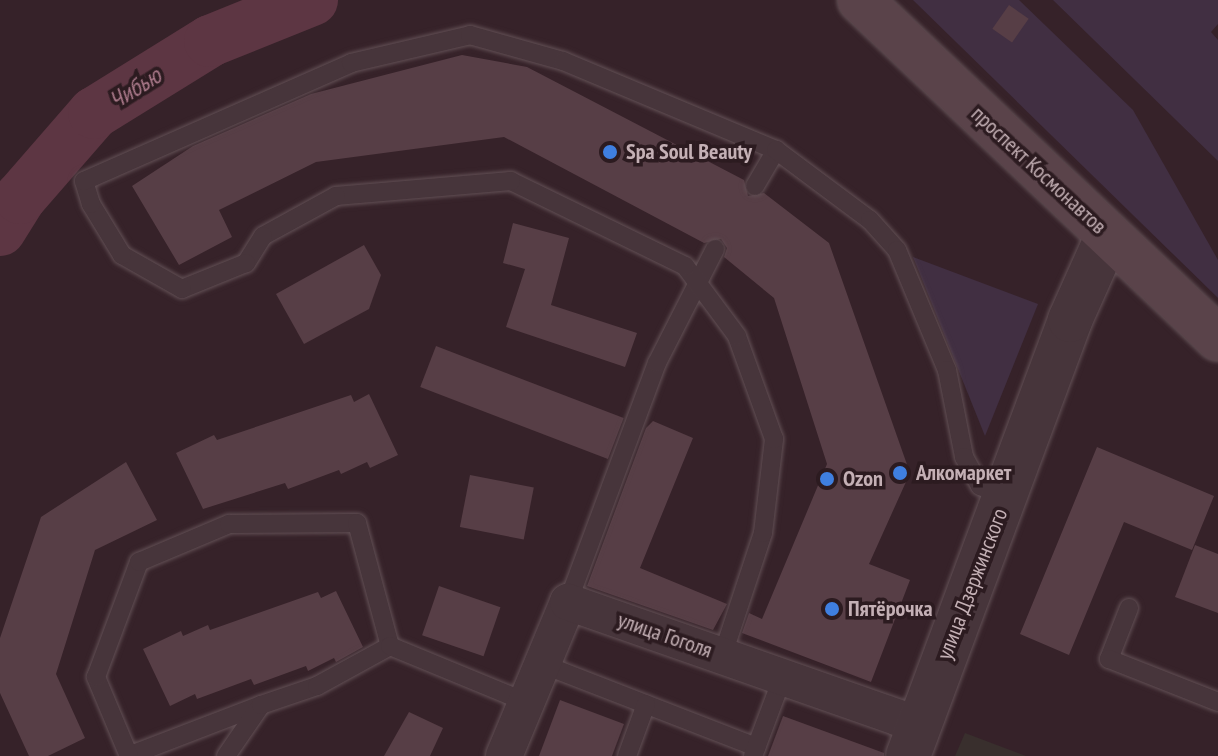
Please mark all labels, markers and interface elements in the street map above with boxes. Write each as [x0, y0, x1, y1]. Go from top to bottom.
water label: Чибью [104, 61, 166, 115]
street label: проспект Космонавтов [966, 100, 1112, 240]
place label: Spa Soul Beauty [626, 139, 752, 165]
marker: Spa Soul Beauty [601, 143, 619, 161]
place label: Алкомаркет [916, 460, 1011, 486]
marker: Алкомаркет [891, 464, 909, 482]
place label: Ozon [843, 466, 883, 492]
marker: Ozon [818, 470, 836, 488]
street label: улица Дзержинского [931, 504, 1013, 664]
place label: Пятёрочка [848, 596, 933, 622]
marker: Пятёрочка [823, 600, 841, 618]
street label: улица Гоголя [614, 607, 716, 663]

